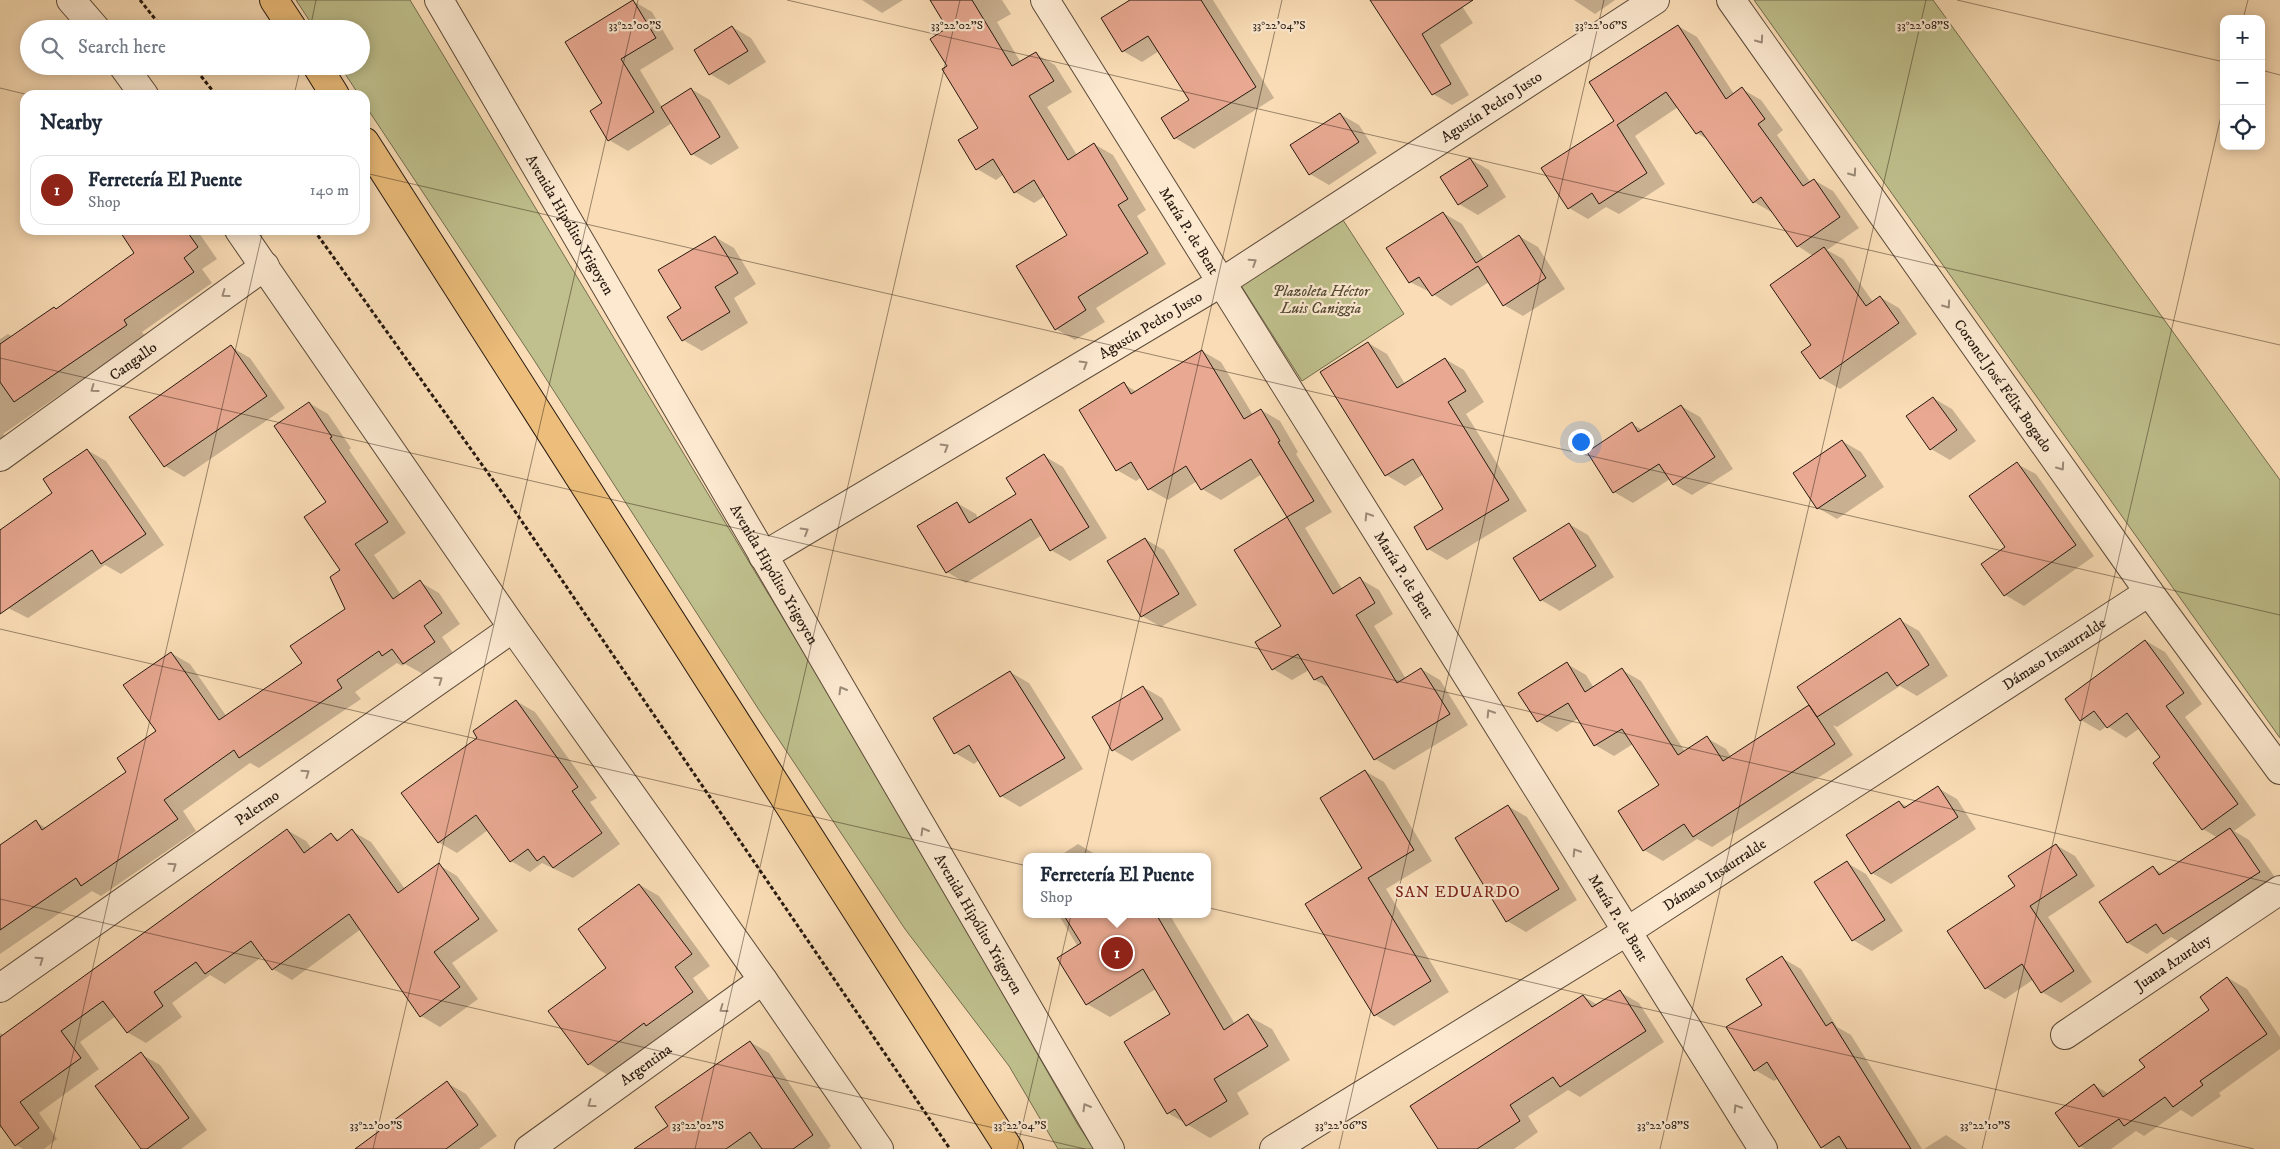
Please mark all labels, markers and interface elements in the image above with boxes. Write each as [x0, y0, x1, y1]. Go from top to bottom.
map controls [2220, 15, 2265, 150]
button: + [2220, 15, 2265, 60]
text: 33°22'00"S [609, 18, 661, 33]
text: 33°22'02"S [931, 18, 983, 33]
text: 33°22'04"S [1252, 18, 1306, 33]
text: 33°22'06"S [1575, 18, 1627, 33]
text: 33°22'08"S [1897, 18, 1949, 33]
search box [20, 20, 370, 75]
icon: search [38, 34, 66, 62]
one-way arrow [1754, 34, 1762, 43]
text: Search here [78, 36, 166, 59]
button: − [2220, 60, 2265, 105]
street label: Agustín Pedro Justo [1437, 67, 1546, 147]
button: locate [2220, 105, 2265, 150]
text: Nearby [40, 110, 102, 136]
street label: Avenida Hipólito Yrigoyen [521, 151, 618, 299]
one-way arrow [1847, 167, 1856, 176]
text: Ferretería El Puente [88, 169, 242, 192]
text: 1 [54, 180, 60, 200]
text: 140 m [310, 180, 349, 200]
street label: María P. de Bent [1154, 184, 1223, 278]
text: Shop [88, 192, 121, 212]
one-way arrow [1248, 258, 1257, 268]
park label: Plazoleta Héctor Luis Caniggia [1273, 282, 1371, 318]
street label: Agustín Pedro Justo [1095, 287, 1206, 363]
one-way arrow [221, 288, 231, 297]
one-way arrow [1941, 300, 1950, 309]
street label: Coronel José Félix Bogado [1949, 316, 2056, 456]
street label: Cangallo [106, 338, 161, 385]
one-way arrow [1079, 361, 1088, 371]
one-way arrow [90, 383, 99, 392]
your location [1568, 429, 1594, 455]
one-way arrow [939, 444, 948, 454]
one-way arrow [2055, 461, 2064, 471]
street label: Avenida Hipólito Yrigoyen [725, 501, 822, 648]
one-way arrow [1364, 512, 1374, 521]
one-way arrow [800, 527, 809, 537]
street label: María P. de Bent [1370, 528, 1438, 622]
street label: Dámaso Insaurralde [1999, 614, 2109, 695]
one-way arrow [433, 677, 443, 686]
one-way arrow [838, 687, 848, 696]
one-way arrow [1487, 710, 1497, 719]
one-way arrow [300, 770, 310, 779]
street label: Palermo [231, 786, 283, 830]
one-way arrow [921, 827, 931, 836]
street label: Dámaso Insaurralde [1660, 834, 1770, 915]
one-way arrow [1572, 848, 1582, 857]
street label: Avenida Hipólito Yrigoyen [930, 851, 1027, 998]
popup [1023, 853, 1211, 918]
one-way arrow [167, 863, 177, 872]
text: Ferretería El Puente [1040, 864, 1194, 887]
street label: María P. de Bent [1584, 871, 1652, 965]
district label: SAN EDUARDO [1395, 882, 1521, 902]
text: Shop [1040, 887, 1072, 907]
street label: Juana Azurduy [2130, 930, 2215, 996]
pin: 1 [1101, 934, 1133, 972]
one-way arrow [34, 957, 44, 966]
one-way arrow [720, 1003, 729, 1011]
street label: Argentina [616, 1040, 676, 1090]
one-way arrow [588, 1098, 597, 1107]
one-way arrow [1082, 1103, 1092, 1112]
one-way arrow [1733, 1104, 1743, 1113]
text: 33°22'00"S [350, 1118, 402, 1133]
text: 33°22'02"S [672, 1118, 724, 1133]
text: 33°22'04"S [993, 1118, 1047, 1133]
text: 33°22'06"S [1315, 1118, 1367, 1133]
text: 33°22'08"S [1637, 1118, 1689, 1133]
text: 33°22'10"S [1960, 1118, 2010, 1133]

